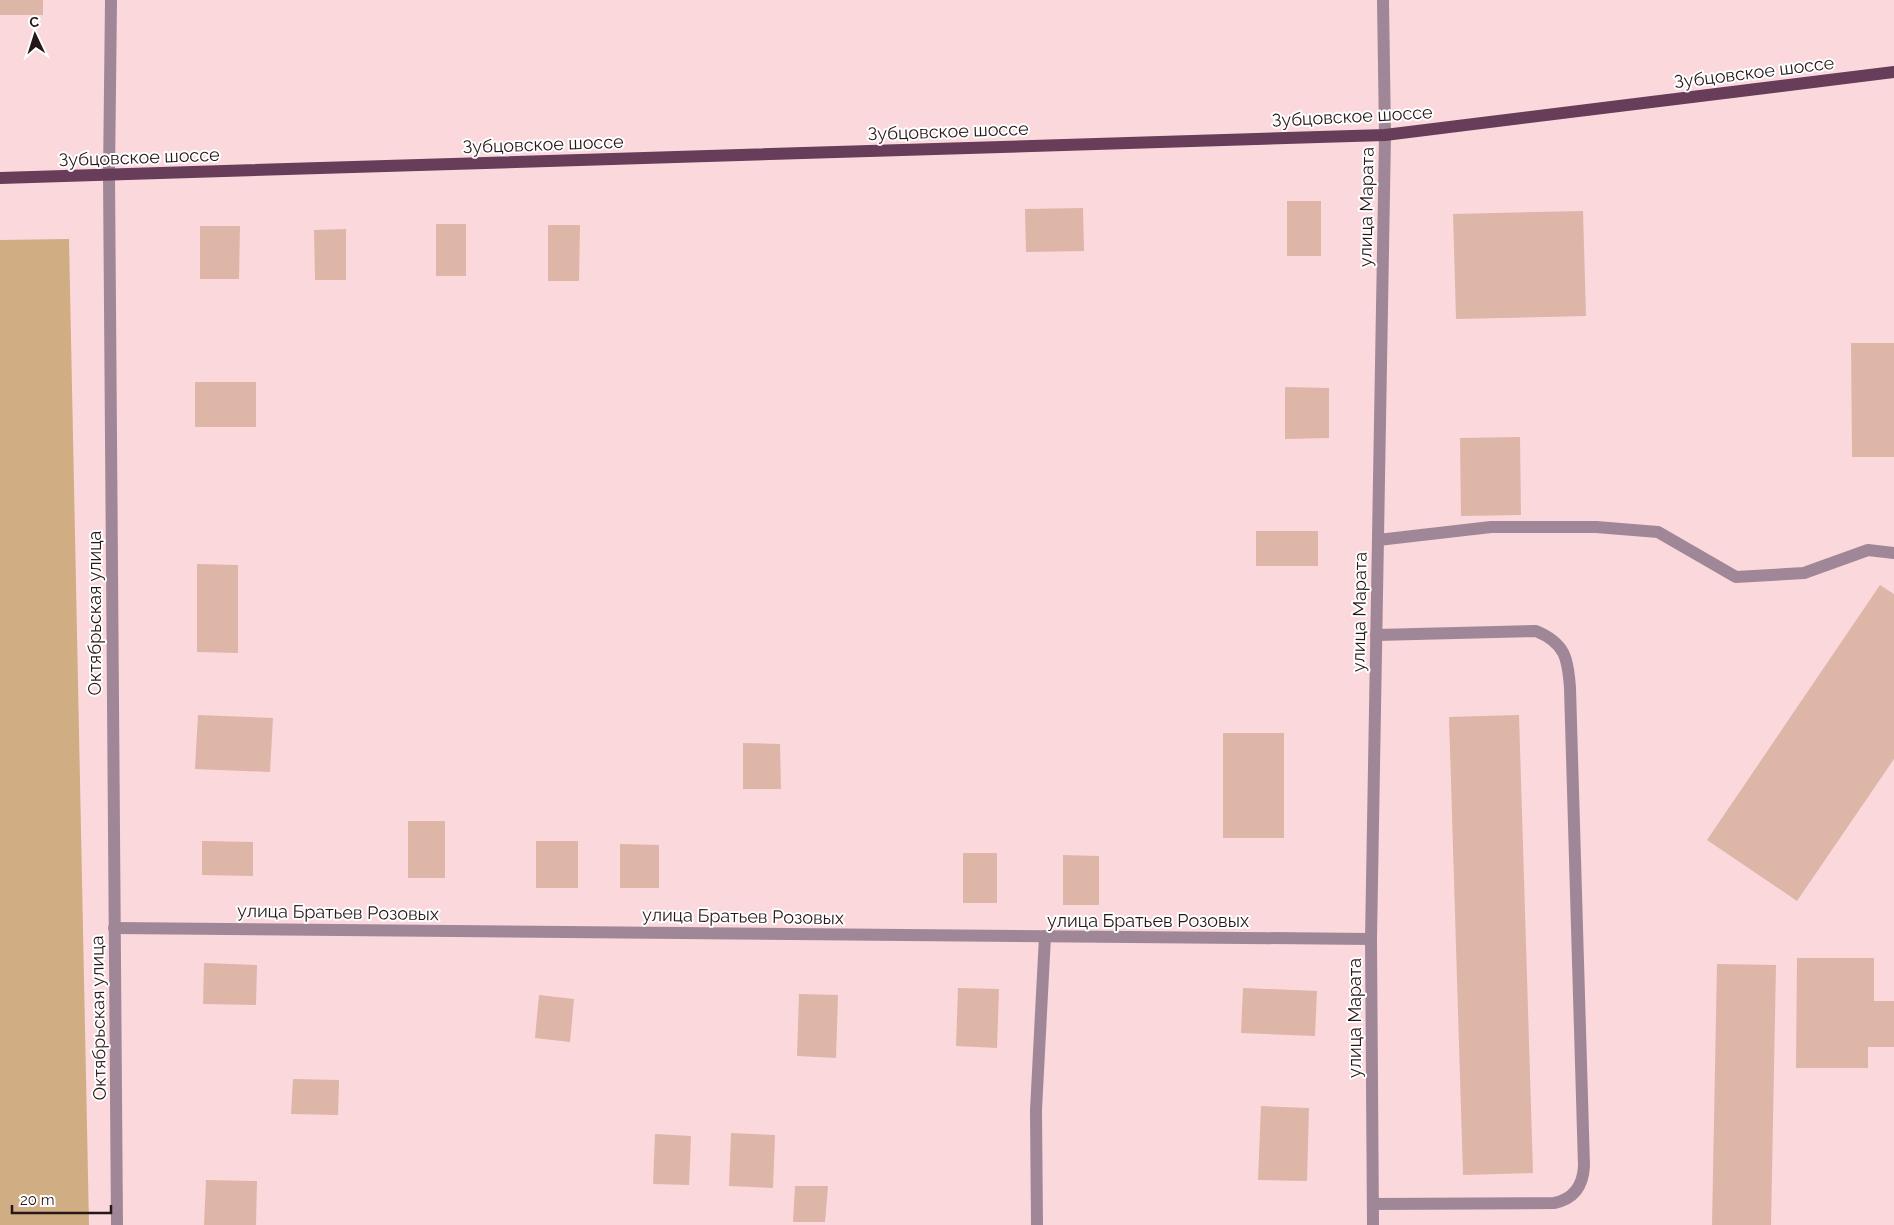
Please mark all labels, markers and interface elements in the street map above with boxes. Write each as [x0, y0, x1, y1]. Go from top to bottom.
north arrow [10, 10, 60, 60]
text: С [29, 14, 40, 30]
street label: Зубцовское шоссе [1673, 52, 1836, 92]
street label: Зубцовское шоссе [1271, 101, 1433, 131]
street label: Зубцовское шоссе [867, 118, 1029, 144]
street label: Зубцовское шоссе [462, 131, 624, 157]
street label: Зубцовское шоссе [58, 144, 220, 170]
street label: улица Марата [1354, 147, 1378, 267]
street label: Октябрьская улица [84, 531, 105, 695]
street label: улица Марата [1347, 552, 1371, 672]
street label: улица Братьев Розовых [237, 900, 439, 924]
street label: улица Братьев Розовых [642, 904, 844, 928]
street label: улица Братьев Розовых [1047, 910, 1249, 931]
street label: Октябрьская улица [86, 935, 110, 1101]
street label: улица Марата [1344, 958, 1365, 1078]
scale bar [12, 1182, 111, 1214]
text: 20 m [20, 1191, 55, 1209]

